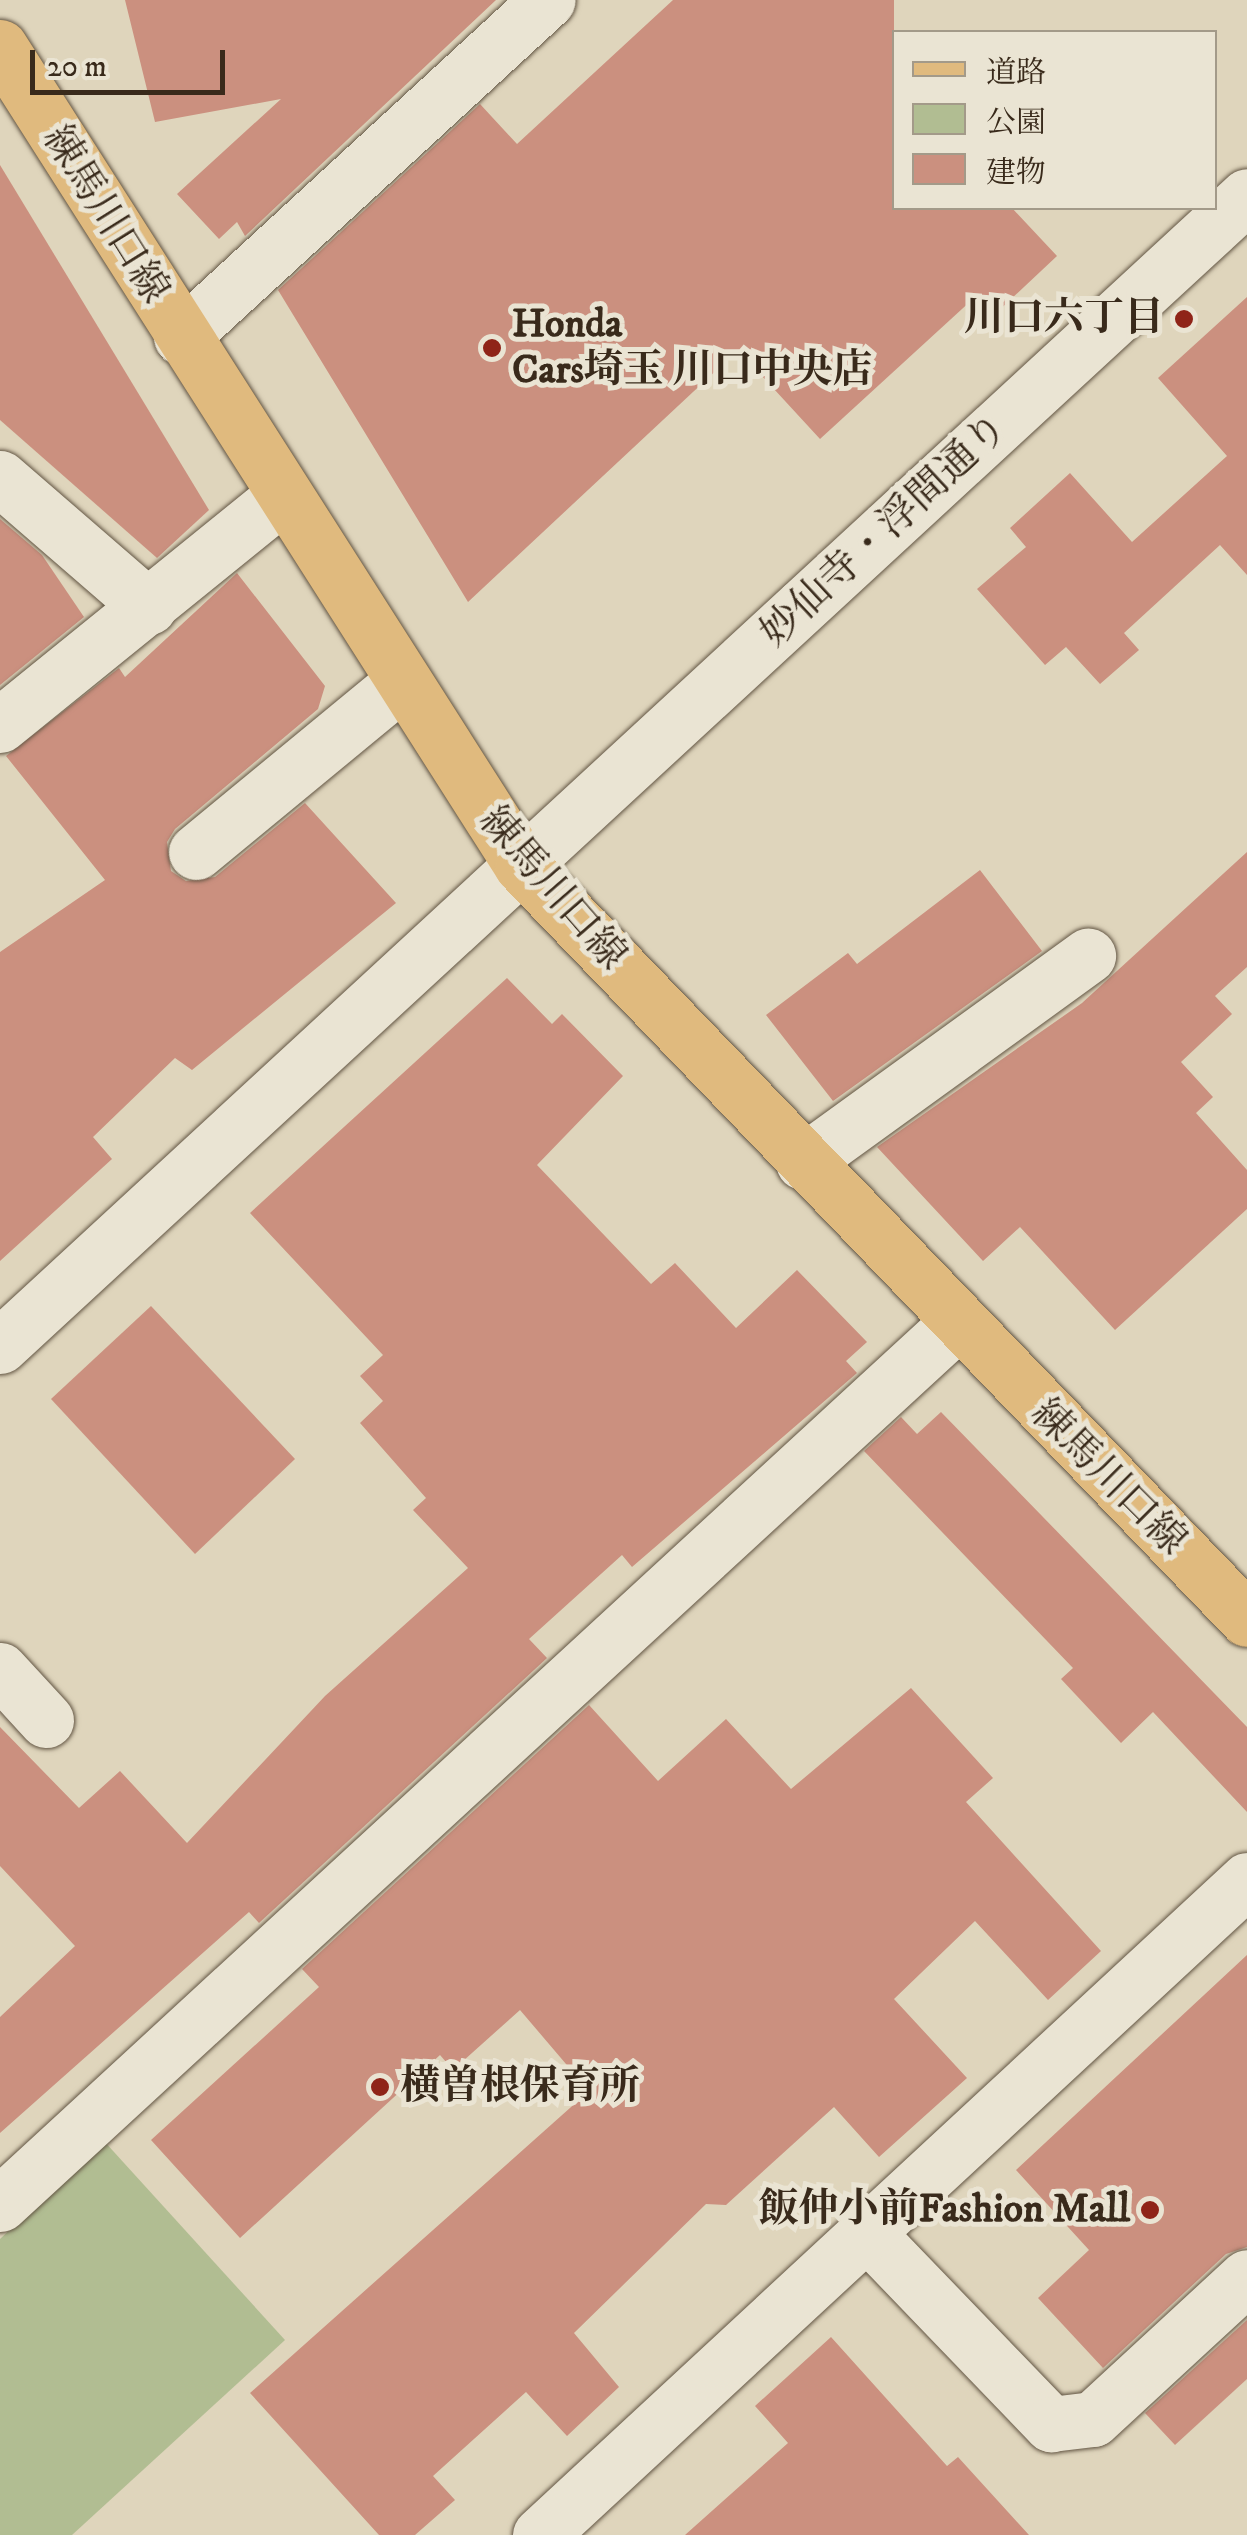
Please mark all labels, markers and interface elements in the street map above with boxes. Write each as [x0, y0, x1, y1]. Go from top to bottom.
scale bar [35, 30, 230, 92]
legend [892, 30, 1217, 210]
text: 20 m [47, 49, 107, 86]
text: 道路 [986, 55, 1046, 92]
text: 公園 [986, 105, 1046, 142]
street label: 練馬川口線 [32, 117, 178, 313]
text: 建物 [986, 155, 1046, 192]
place label: 川口六丁目 [964, 295, 1164, 343]
place label: Honda Cars埼玉 川口中央店 [512, 301, 872, 395]
marker: 川口六丁目 [1173, 308, 1195, 330]
marker: Honda Cars埼玉 川口中央店 [481, 337, 503, 359]
street label: 妙仙寺・浮間通り [752, 404, 1018, 658]
street label: 練馬川口線 [468, 798, 636, 980]
street label: 練馬川口線 [1020, 1390, 1196, 1566]
place label: 横曽根保育所 [400, 2063, 640, 2111]
marker: 横曽根保育所 [369, 2076, 391, 2098]
place label: 飯仲小前Fashion Mall [759, 2186, 1130, 2234]
marker: 飯仲小前Fashion Mall [1139, 2199, 1161, 2221]

